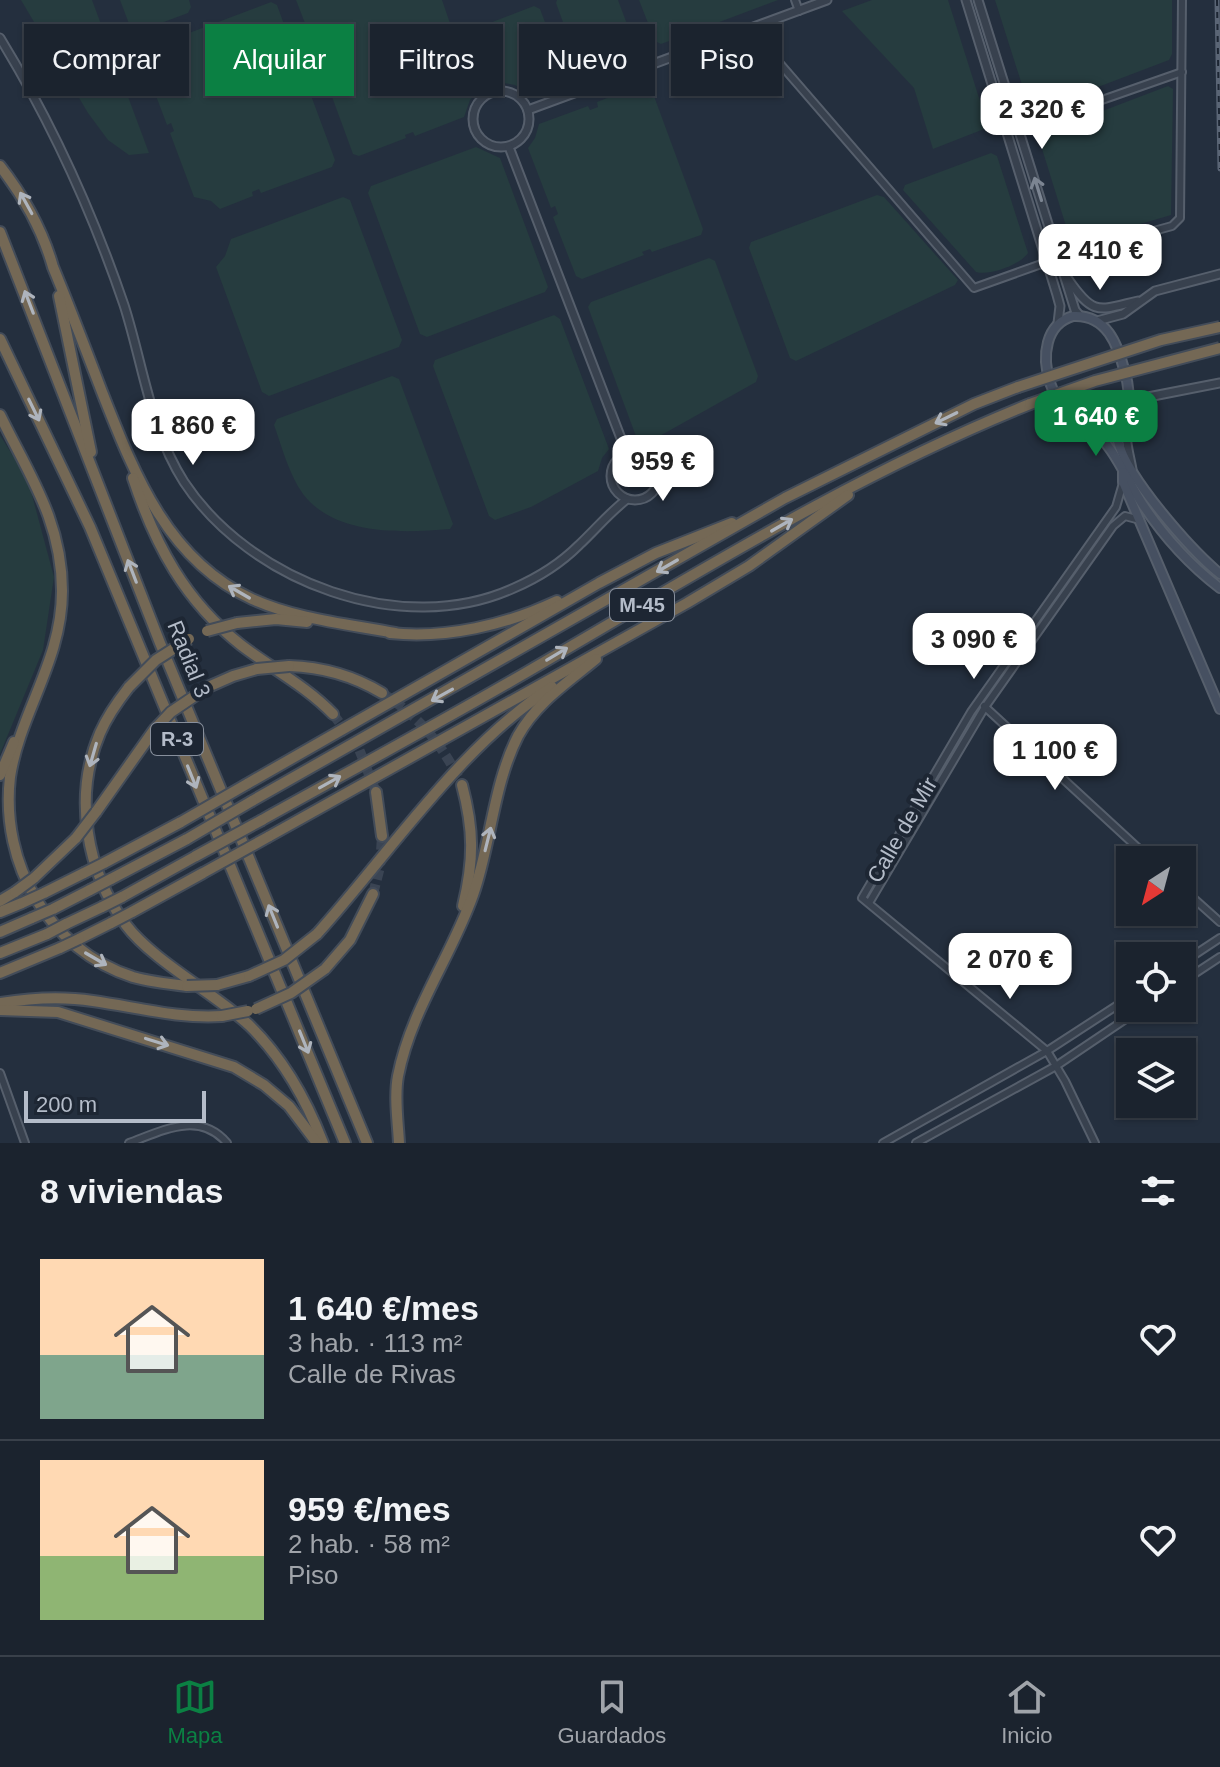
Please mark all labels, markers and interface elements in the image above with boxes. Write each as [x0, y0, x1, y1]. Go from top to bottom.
chip: Comprar [24, 24, 189, 96]
chip: Alquilar [205, 24, 354, 96]
chip: Filtros [370, 24, 503, 96]
chip: Nuevo [519, 24, 655, 96]
chip: Piso [671, 24, 782, 96]
pin: 2 320 € [968, 83, 1116, 151]
text: 2 320 € [999, 94, 1085, 124]
one-way arrow [1030, 177, 1045, 203]
one-way arrow [18, 192, 34, 215]
pin: 2 410 € [1026, 224, 1174, 292]
text: 2 410 € [1057, 235, 1143, 265]
one-way arrow [21, 290, 35, 315]
pin: 1 640 € [1022, 390, 1170, 458]
one-way arrow [27, 397, 42, 421]
pin: 1 860 € [119, 399, 267, 467]
text: 1 640 € [1053, 401, 1139, 431]
text: 1 860 € [150, 410, 236, 440]
one-way arrow [935, 411, 959, 426]
pin: 959 € [607, 435, 719, 503]
text: 959 € [630, 446, 696, 476]
one-way arrow [770, 517, 793, 533]
one-way arrow [124, 559, 138, 584]
one-way arrow [656, 559, 680, 574]
one-way arrow [228, 584, 251, 600]
road number: M-45 [610, 589, 674, 621]
pin: 3 090 € [900, 613, 1048, 681]
street label: Radial 3 [162, 617, 216, 701]
text: 3 090 € [931, 624, 1017, 654]
one-way arrow [545, 646, 568, 662]
one-way arrow [430, 688, 454, 703]
road number: R-3 [151, 723, 203, 755]
pin: 1 100 € [981, 724, 1129, 792]
text: 1 100 € [1012, 735, 1098, 765]
one-way arrow [85, 742, 100, 768]
one-way arrow [186, 764, 201, 789]
street label: Calle de Mir [862, 773, 942, 887]
one-way arrow [318, 774, 341, 790]
one-way arrow [481, 826, 496, 852]
north arrow [1116, 846, 1196, 926]
map controls [1116, 846, 1196, 1118]
one-way arrow [265, 904, 280, 928]
pin: 2 070 € [936, 933, 1084, 1001]
button: locate [1116, 942, 1196, 1022]
text: 2 070 € [967, 944, 1053, 974]
one-way arrow [84, 951, 107, 967]
one-way arrow [297, 1029, 312, 1054]
one-way arrow [144, 1035, 170, 1050]
button: layers [1116, 1038, 1196, 1118]
scale bar [24, 1087, 206, 1123]
text: 200 m [36, 1092, 97, 1117]
icon: filters [1136, 1169, 1180, 1213]
text: 8 viviendas [40, 1172, 223, 1210]
text: 1 640 €/mes [288, 1289, 479, 1327]
icon: home [104, 1291, 200, 1387]
icon: heart [1136, 1317, 1180, 1361]
text: 3 hab. · 113 m² [288, 1328, 462, 1358]
text: Calle de Rivas [288, 1359, 456, 1389]
text: 959 €/mes [288, 1490, 451, 1528]
icon: home [104, 1492, 200, 1588]
icon: heart [1136, 1518, 1180, 1562]
text: 2 hab. · 58 m² [288, 1529, 450, 1559]
text: Piso [288, 1560, 339, 1590]
tab: Mapa [167, 1675, 223, 1749]
tab: Guardados [557, 1675, 666, 1749]
tab: Inicio [1001, 1675, 1053, 1749]

